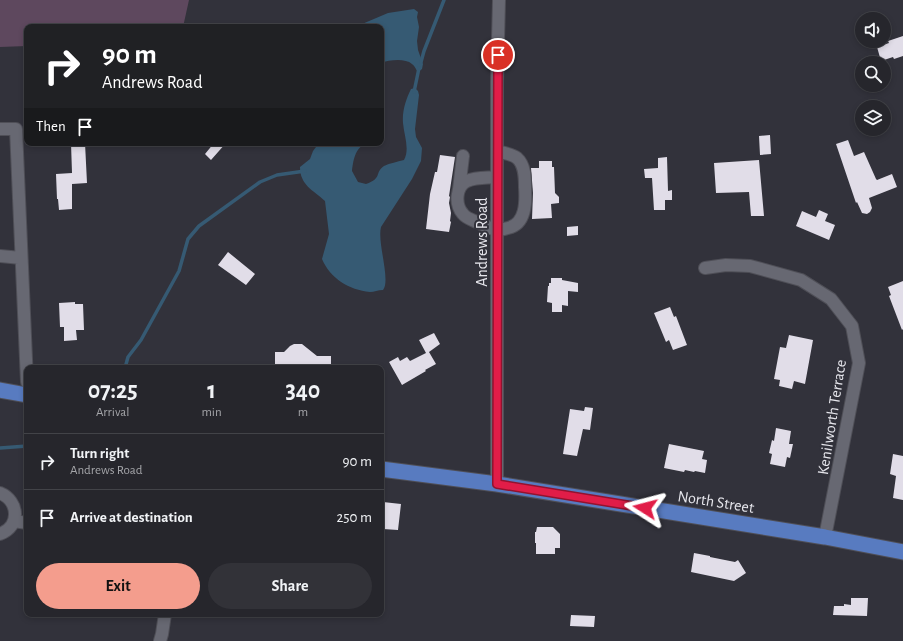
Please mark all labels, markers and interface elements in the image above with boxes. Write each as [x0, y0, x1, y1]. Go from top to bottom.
map controls [855, 12, 891, 136]
button: sound [855, 12, 891, 48]
pin [481, 38, 515, 72]
icon: right [36, 40, 88, 92]
text: 90 m [102, 41, 157, 69]
icon: arrive [487, 44, 509, 66]
button: search [855, 56, 891, 92]
text: Andrews Road [102, 74, 203, 92]
button: layers [855, 100, 891, 136]
icon: arrive [74, 116, 96, 138]
text: Then [36, 119, 66, 134]
street label: Andrews Road [474, 197, 490, 287]
street label: Kenilworth Terrace [815, 358, 849, 476]
text: 07:25 [88, 379, 138, 403]
text: 1 [207, 379, 216, 403]
text: 340 [285, 379, 320, 403]
text: Arrival [96, 406, 129, 419]
text: min [201, 406, 222, 419]
text: m [298, 406, 308, 419]
text: Turn right [70, 446, 129, 461]
icon: right [36, 451, 58, 473]
text: 90 m [343, 454, 372, 469]
text: Andrews Road [70, 464, 143, 477]
position arrow [624, 487, 666, 529]
street label: North Street [676, 488, 755, 516]
icon: arrive [36, 507, 58, 529]
text: Arrive at destination [70, 510, 193, 525]
text: 250 m [337, 510, 372, 525]
button: Exit [36, 563, 200, 609]
button: Share [208, 563, 372, 609]

